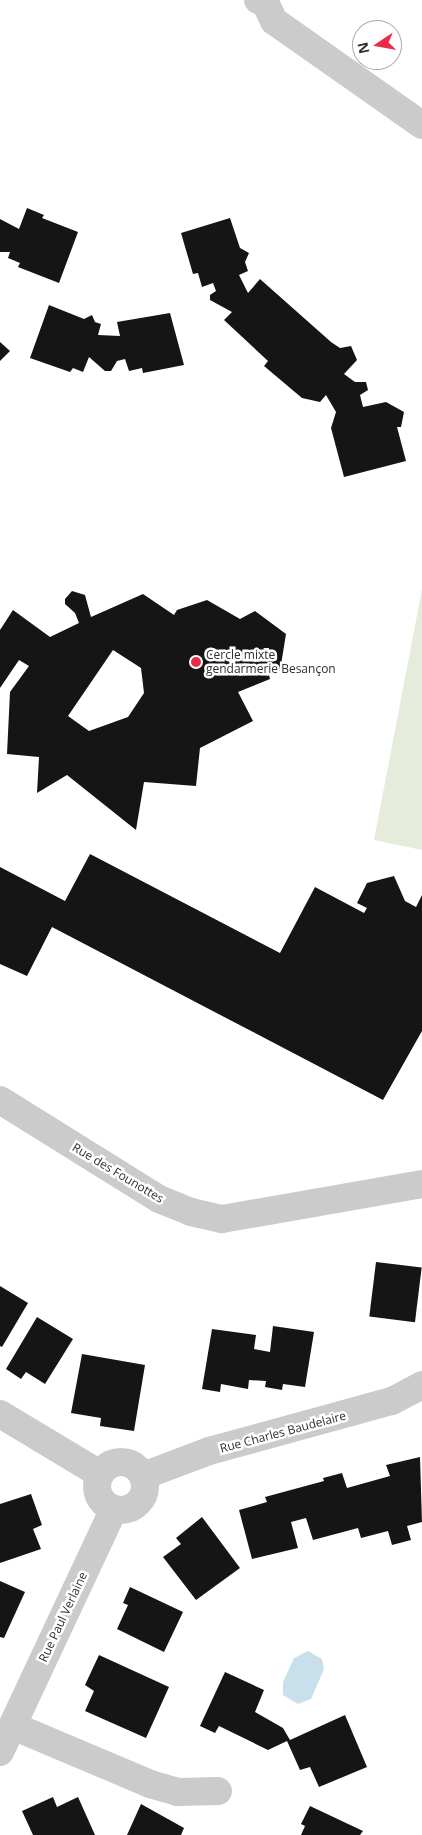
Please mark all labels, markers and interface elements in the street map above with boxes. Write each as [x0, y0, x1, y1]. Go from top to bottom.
north arrow [352, 20, 402, 70]
text: N [352, 40, 373, 56]
place label: Cercle mixte gendarmerie Besançon [206, 648, 336, 676]
marker: Cercle mixte gendarmerie Besançon [190, 656, 202, 668]
street label: Rue des Founottes [70, 1140, 166, 1206]
street label: Rue Charles Baudelaire [218, 1408, 348, 1456]
street label: Rue Paul Verlaine [36, 1570, 90, 1664]

